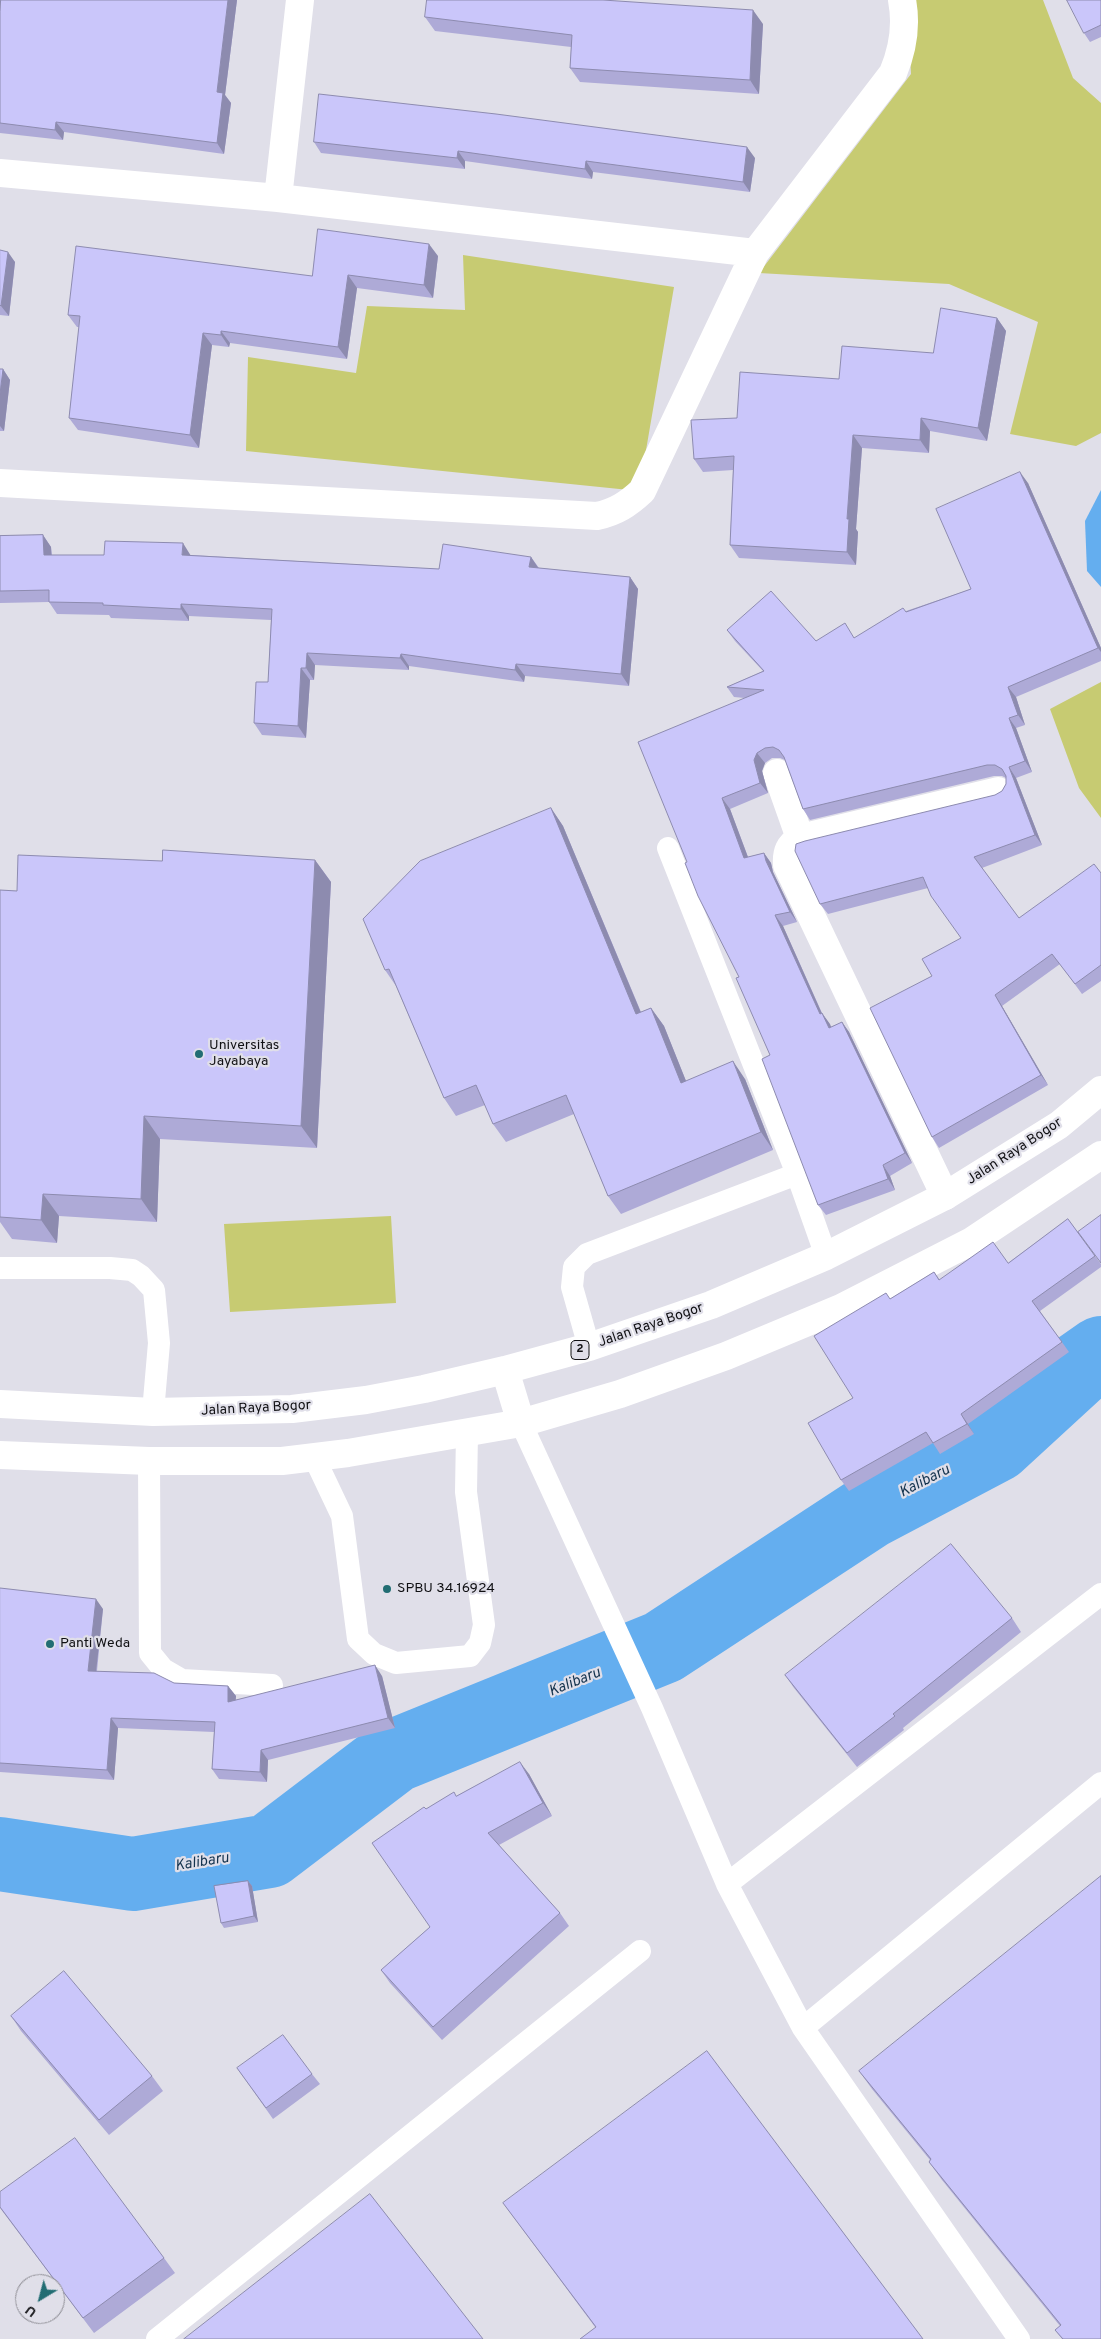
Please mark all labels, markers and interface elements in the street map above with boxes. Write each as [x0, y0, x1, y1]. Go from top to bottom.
place label: Universitas Jayabaya [209, 1038, 279, 1070]
marker: Universitas Jayabaya [193, 1048, 205, 1060]
street label: Jalan Raya Bogor [964, 1115, 1066, 1189]
street label: Jalan Raya Bogor [596, 1300, 706, 1352]
road number: 2 [571, 1340, 589, 1360]
street label: Jalan Raya Bogor [201, 1398, 311, 1420]
water label: Kalibaru [897, 1462, 953, 1502]
place label: SPBU 34.16924 [397, 1581, 495, 1597]
marker: SPBU 34.16924 [381, 1583, 393, 1595]
place label: Panti Weda [60, 1636, 130, 1652]
marker: Panti Weda [44, 1638, 56, 1650]
water label: Kalibaru [547, 1665, 603, 1701]
water label: Kalibaru [174, 1850, 230, 1876]
north arrow [15, 2274, 65, 2324]
text: U [22, 2301, 40, 2320]

